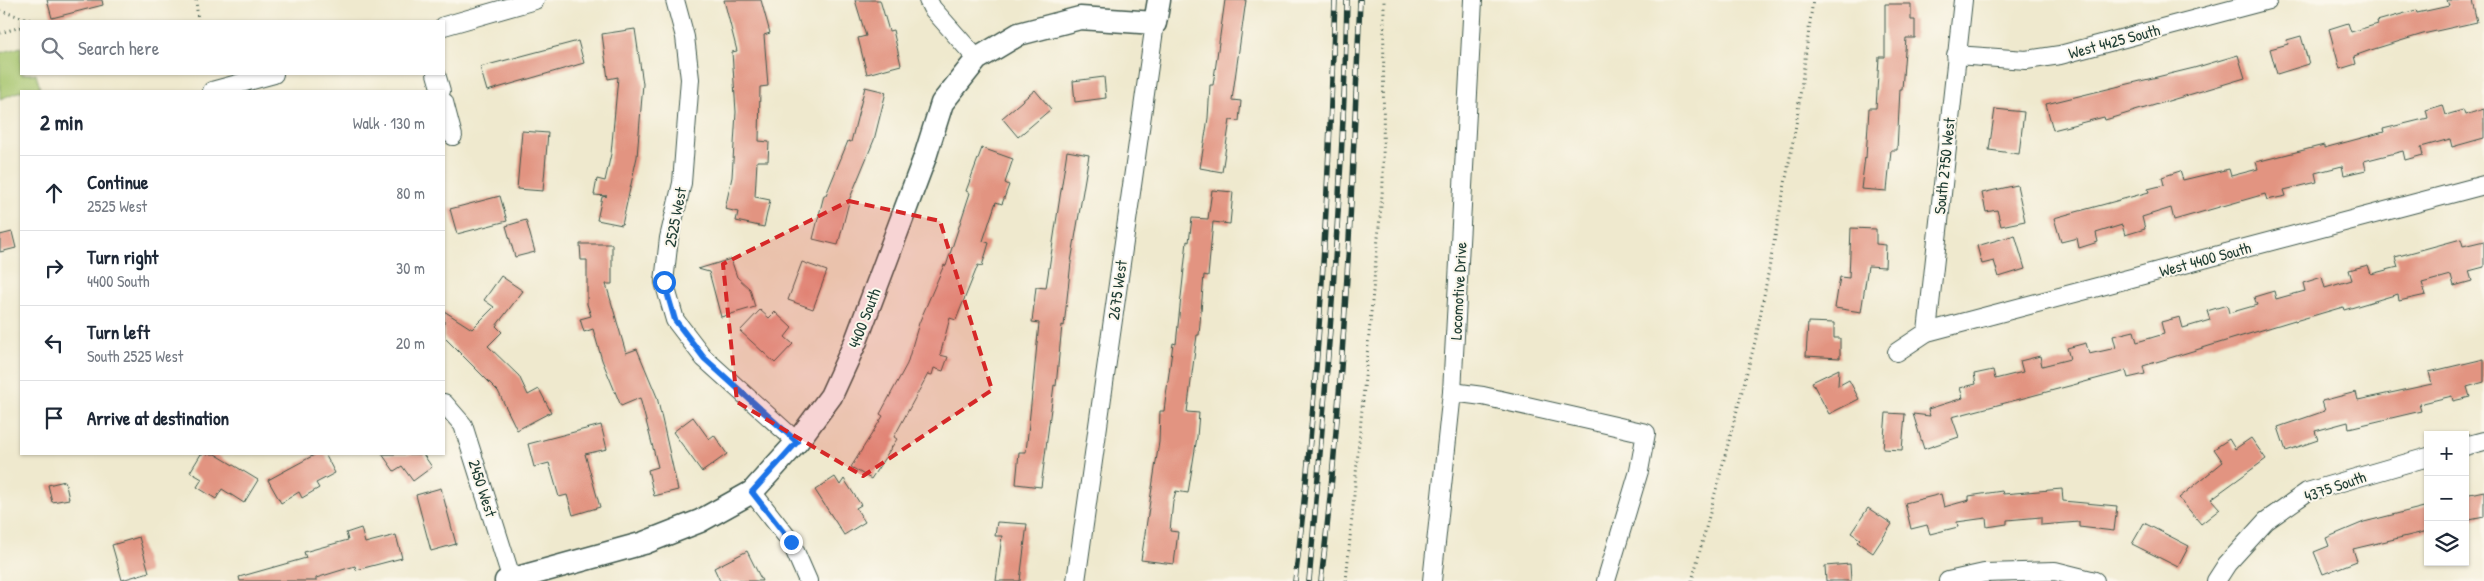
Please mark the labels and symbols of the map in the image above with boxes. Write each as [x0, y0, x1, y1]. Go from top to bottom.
street label: West 4425 South [2066, 18, 2162, 64]
street label: South 2750 West [1928, 116, 1960, 215]
street label: 2525 West [658, 185, 692, 249]
street label: West 4400 South [2157, 236, 2254, 282]
street label: Locomotive Drive [1444, 241, 1472, 341]
street label: 2675 West [1102, 258, 1132, 321]
route start [653, 271, 676, 294]
street label: 4400 South [843, 285, 886, 351]
street label: 2450 West [463, 457, 503, 520]
street label: 4375 South [2301, 465, 2369, 507]
route end [780, 531, 803, 554]

